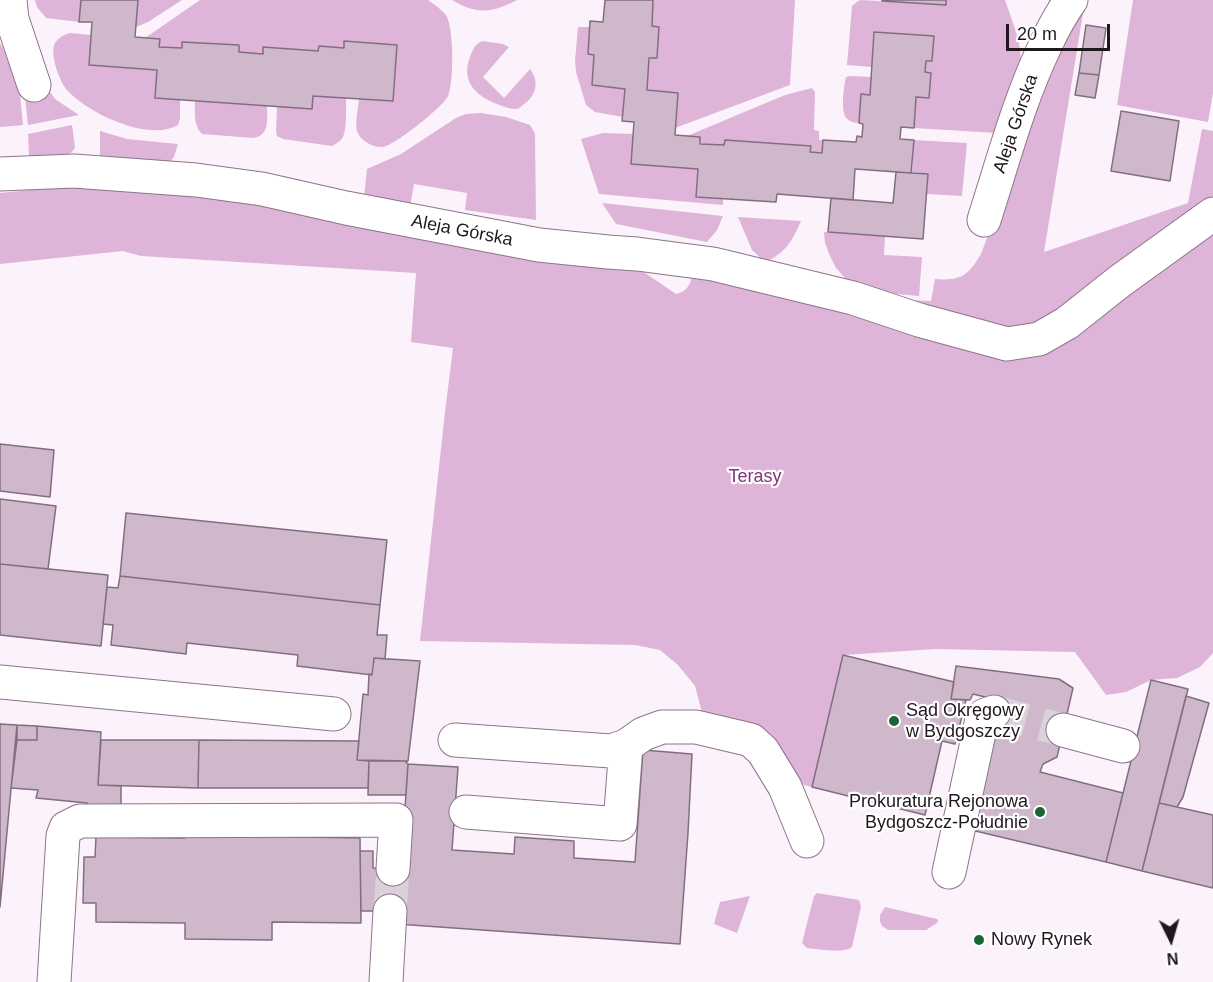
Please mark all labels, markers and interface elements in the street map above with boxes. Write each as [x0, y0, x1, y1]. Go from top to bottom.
scale bar [1009, 12, 1112, 50]
text: 20 m [1017, 24, 1057, 44]
street label: Aleja Górska [989, 72, 1043, 176]
street label: Aleja Górska [409, 211, 515, 251]
park label: Terasy [728, 466, 782, 488]
place label: Sąd Okręgowy w Bydgoszczy [906, 700, 1024, 742]
marker: Sąd Okręgowy w Bydgoszczy [887, 714, 901, 728]
place label: Prokuratura Rejonowa Bydgoszcz-Południe [849, 791, 1028, 834]
marker: Prokuratura Rejonowa Bydgoszcz-Południe [1033, 805, 1047, 819]
north arrow [1141, 910, 1201, 970]
place label: Nowy Rynek [991, 929, 1092, 951]
marker: Nowy Rynek [972, 933, 986, 947]
text: N [1166, 949, 1179, 967]

